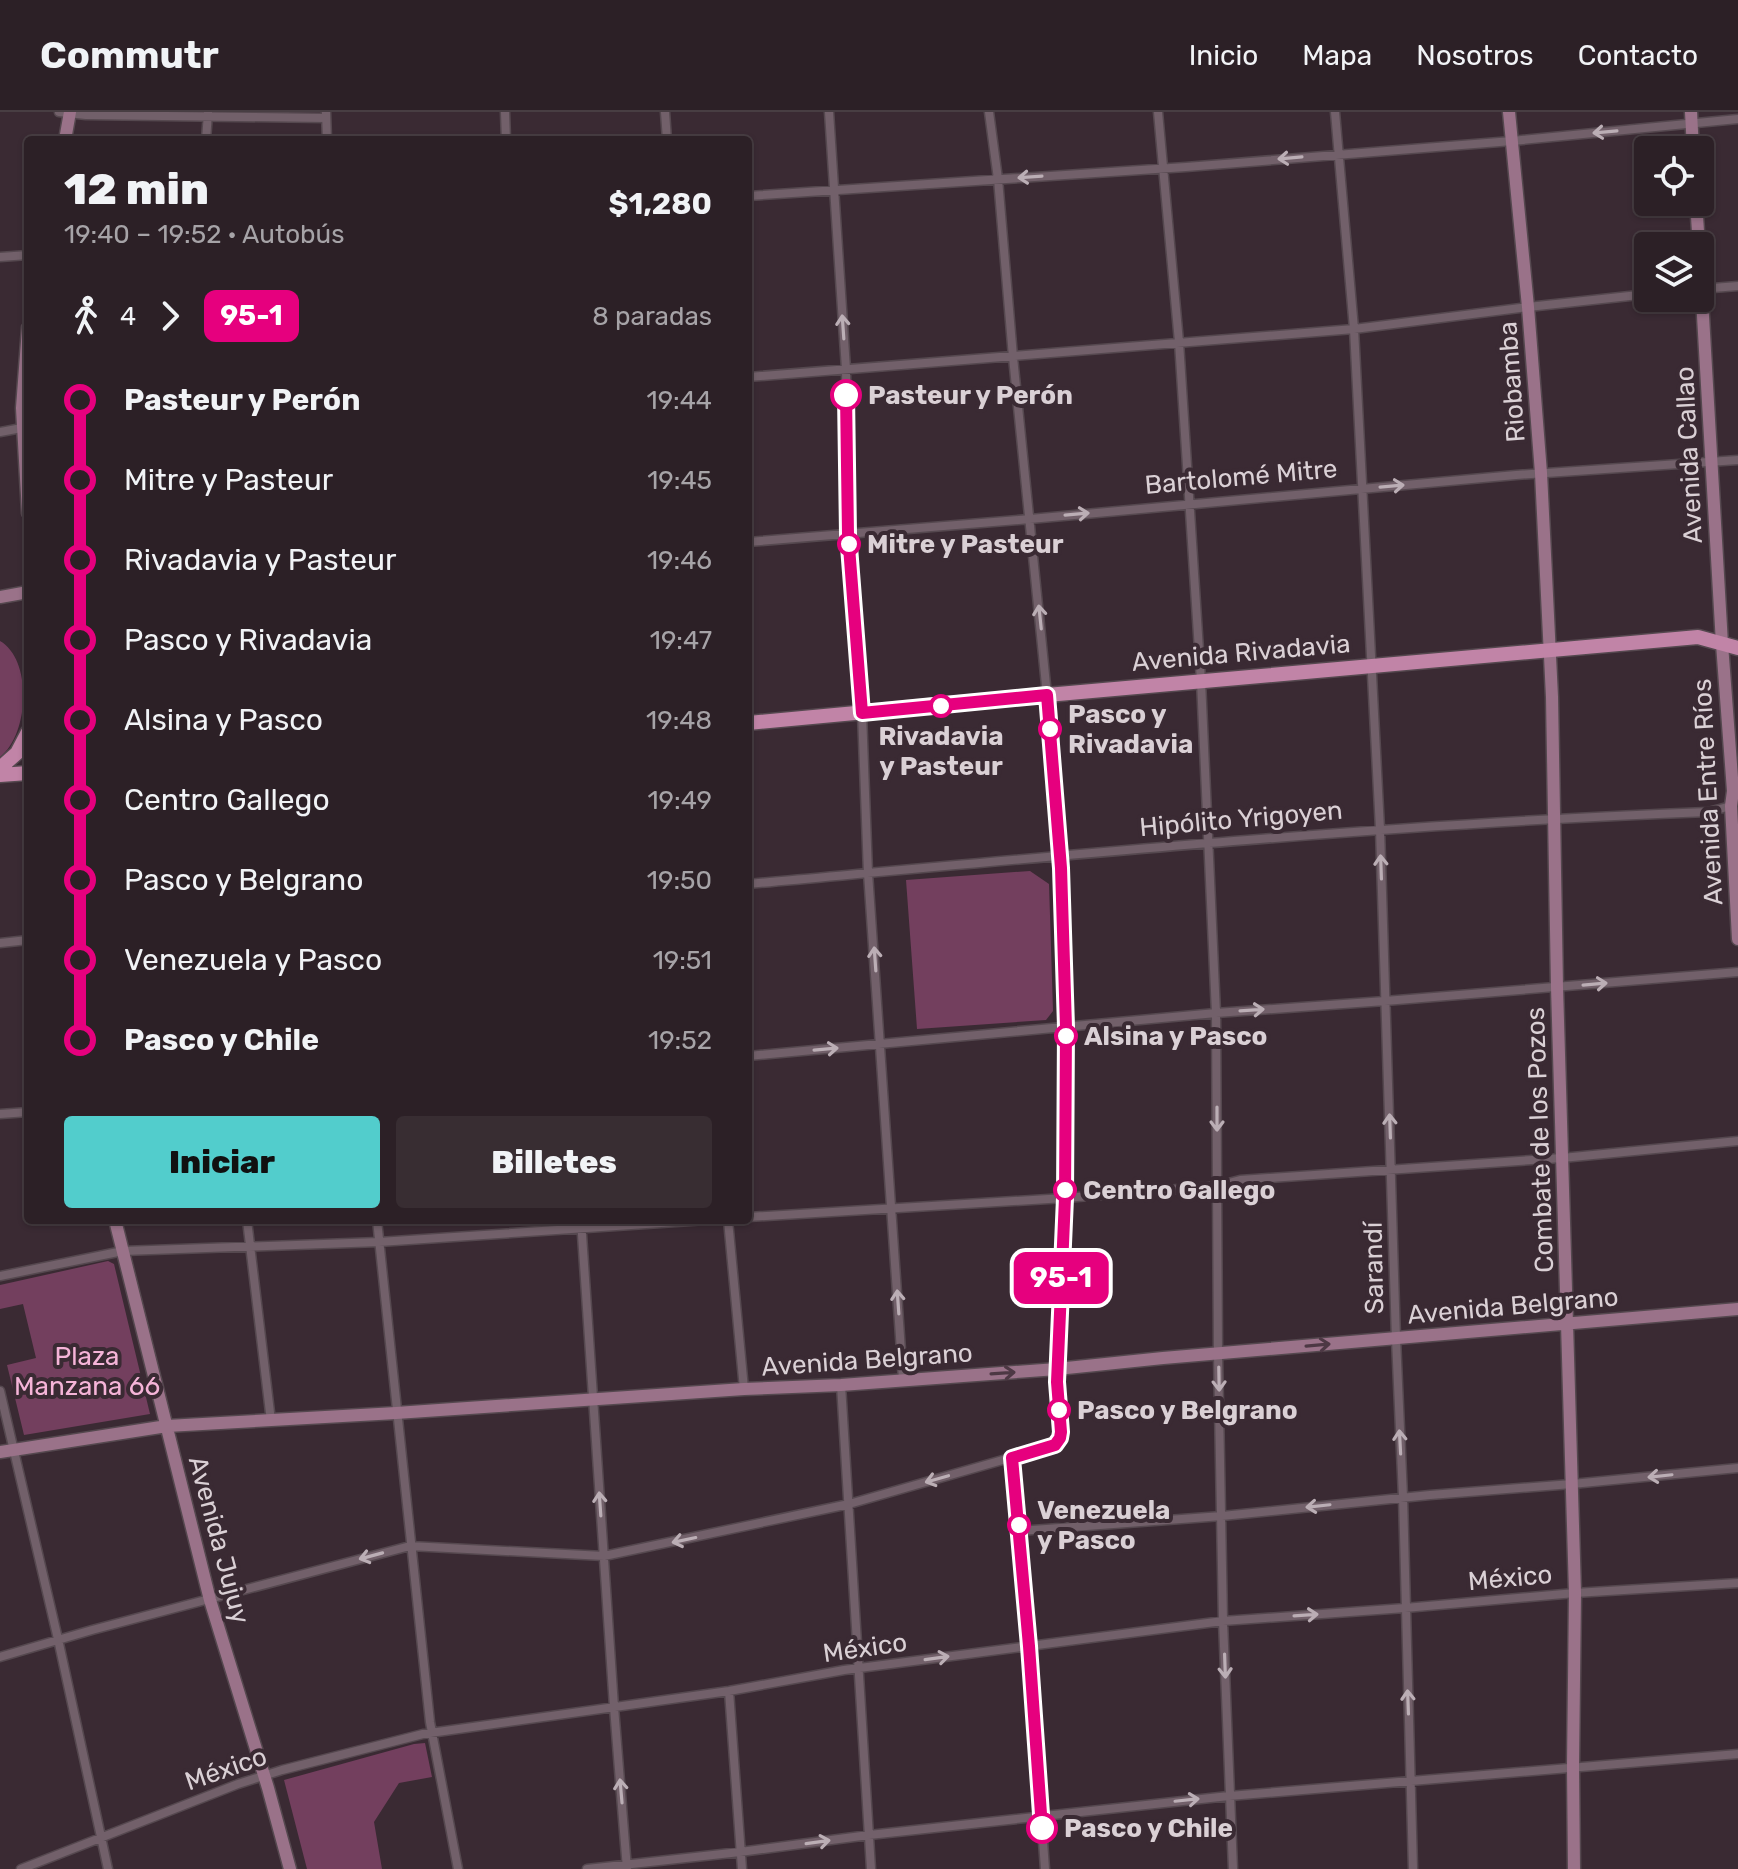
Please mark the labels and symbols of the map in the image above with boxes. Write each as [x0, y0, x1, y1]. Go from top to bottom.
one-way arrow [1592, 125, 1619, 140]
one-way arrow [1277, 151, 1304, 166]
one-way arrow [1017, 170, 1044, 185]
one-way arrow [835, 314, 850, 341]
street label: Riobamba [1492, 321, 1532, 443]
street label: Avenida Callao [1669, 366, 1709, 544]
marker: Pasteur y Perón [831, 380, 861, 410]
place label: Pasteur y Perón [868, 380, 1073, 411]
street label: Bartolomé Mitre [1143, 453, 1339, 501]
one-way arrow [1378, 478, 1405, 493]
one-way arrow [1063, 507, 1090, 522]
place label: Mitre y Pasteur [867, 529, 1064, 560]
marker: Mitre y Pasteur [838, 533, 860, 555]
one-way arrow [1032, 604, 1047, 631]
street label: Avenida Rivadavia [1130, 628, 1352, 678]
street label: Avenida Entre Ríos [1687, 678, 1729, 906]
marker: Rivadavia y Pasteur [930, 695, 952, 717]
place label: Pasco y Rivadavia [1068, 699, 1193, 760]
marker: Pasco y Rivadavia [1039, 718, 1061, 740]
place label: Rivadavia y Pasteur [878, 721, 1004, 782]
street label: Hipólito Yrigoyen [1138, 795, 1344, 843]
one-way arrow [1374, 854, 1389, 881]
one-way arrow [867, 946, 882, 973]
one-way arrow [1581, 976, 1608, 991]
one-way arrow [1238, 1002, 1265, 1017]
street label: Combate de los Pozos [1520, 1007, 1560, 1273]
place label: Alsina y Pasco [1084, 1021, 1267, 1052]
marker: Alsina y Pasco [1055, 1025, 1077, 1047]
one-way arrow [812, 1041, 839, 1056]
one-way arrow [1209, 1105, 1225, 1132]
one-way arrow [1382, 1113, 1397, 1140]
place label: Centro Gallego [1083, 1175, 1275, 1206]
marker: Centro Gallego [1054, 1179, 1076, 1201]
street label: Sarandí [1358, 1220, 1390, 1314]
line badge: 95-1 [1005, 1252, 1117, 1304]
street label: Avenida Belgrano [1406, 1281, 1620, 1331]
one-way arrow [890, 1289, 905, 1316]
street label: Avenida Belgrano [760, 1337, 974, 1383]
one-way arrow [1304, 1337, 1331, 1352]
park label: Plaza Manzana 66 [14, 1341, 160, 1402]
one-way arrow [989, 1365, 1016, 1380]
one-way arrow [1211, 1365, 1226, 1392]
place label: Pasco y Belgrano [1077, 1395, 1298, 1426]
marker: Pasco y Belgrano [1048, 1399, 1070, 1421]
one-way arrow [1393, 1429, 1408, 1456]
street label: Avenida Jujuy [182, 1453, 256, 1627]
one-way arrow [1647, 1469, 1674, 1484]
one-way arrow [924, 1472, 950, 1487]
one-way arrow [592, 1491, 607, 1518]
place label: Venezuela y Pasco [1037, 1495, 1170, 1556]
one-way arrow [1305, 1499, 1332, 1514]
marker: Venezuela y Pasco [1008, 1514, 1030, 1536]
one-way arrow [672, 1533, 697, 1548]
one-way arrow [359, 1550, 385, 1565]
street label: México [1467, 1559, 1553, 1597]
one-way arrow [1292, 1607, 1319, 1622]
street label: México [821, 1627, 909, 1669]
one-way arrow [924, 1650, 949, 1665]
one-way arrow [1217, 1653, 1232, 1679]
one-way arrow [1400, 1689, 1415, 1716]
street label: México [181, 1741, 271, 1797]
one-way arrow [613, 1778, 628, 1805]
one-way arrow [1173, 1793, 1200, 1808]
marker: Pasco y Chile [1027, 1813, 1057, 1843]
place label: Pasco y Chile [1064, 1813, 1233, 1844]
one-way arrow [804, 1834, 830, 1849]

